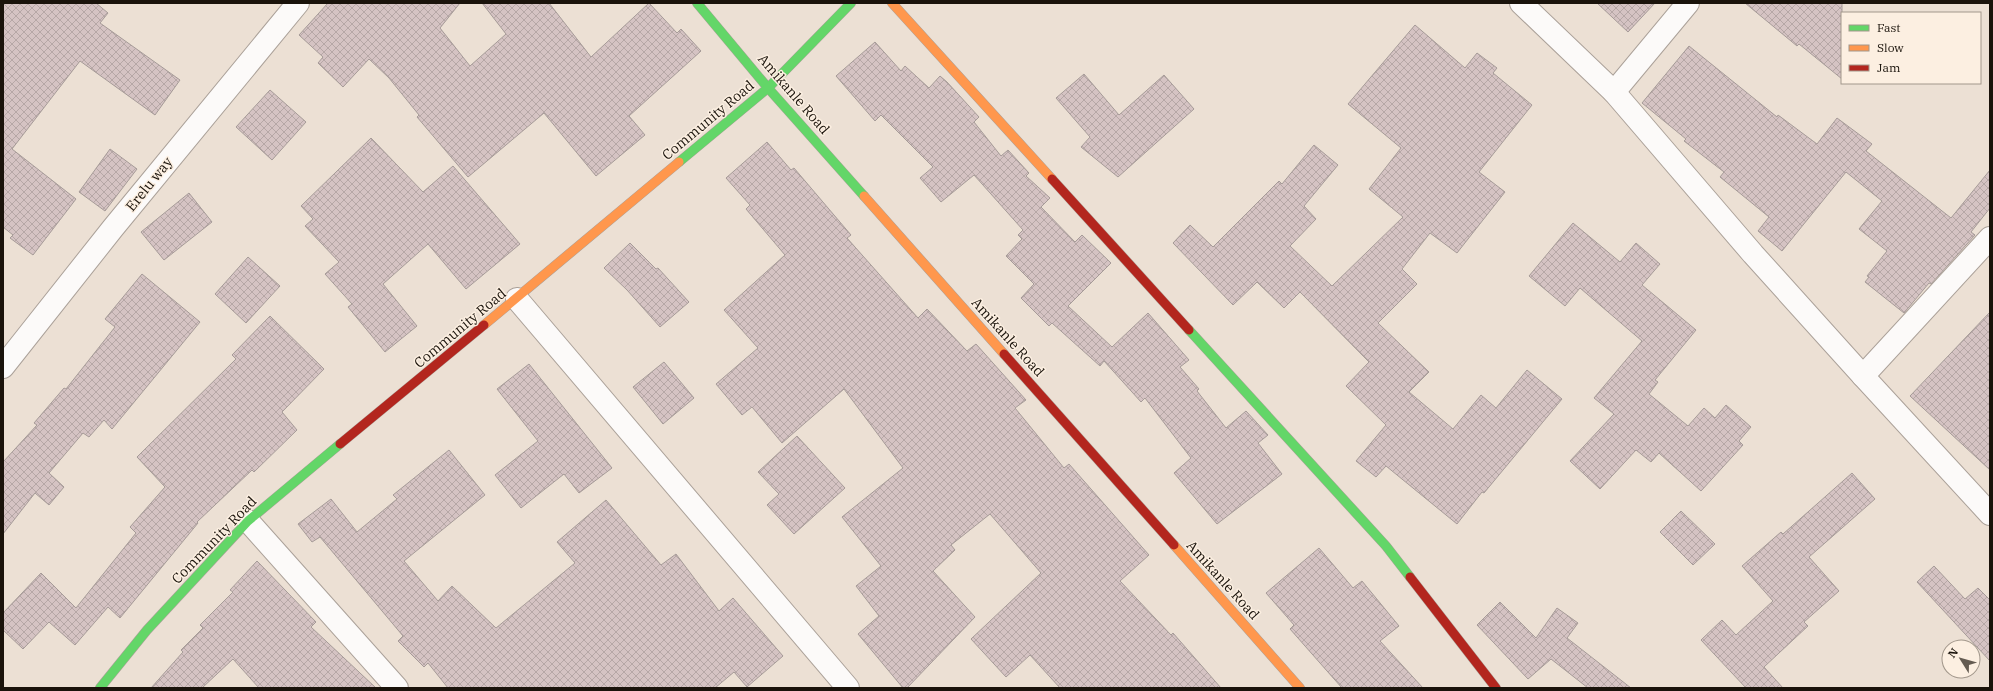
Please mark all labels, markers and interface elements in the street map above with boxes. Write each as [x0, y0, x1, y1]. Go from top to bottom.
legend [1841, 12, 1981, 84]
text: Fast [1877, 20, 1901, 35]
text: Slow [1877, 40, 1904, 55]
street label: Amikanle Road [754, 50, 834, 138]
text: Jam [1877, 60, 1901, 75]
street label: Community Road [658, 76, 758, 164]
street label: Erelu way [122, 153, 177, 215]
street label: Community Road [410, 284, 510, 372]
street label: Amikanle Road [968, 294, 1049, 381]
street label: Community Road [168, 492, 261, 587]
street label: Amikanle Road [1183, 537, 1264, 624]
north arrow [1941, 639, 1981, 679]
text: N [1945, 645, 1961, 661]

